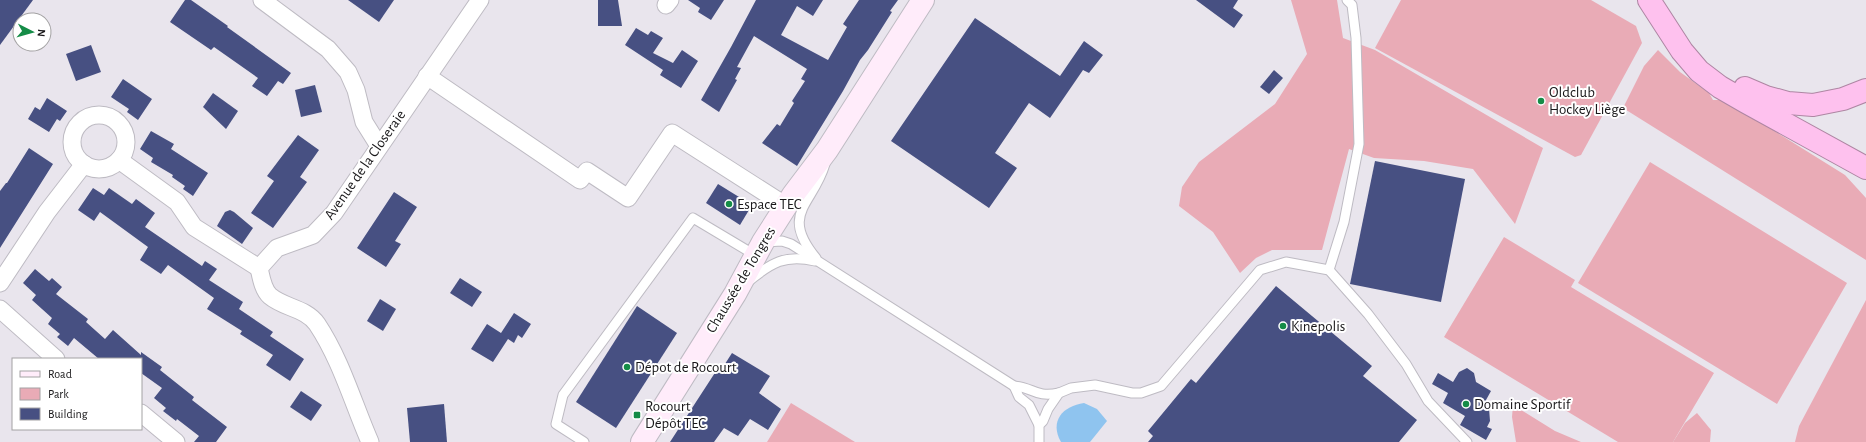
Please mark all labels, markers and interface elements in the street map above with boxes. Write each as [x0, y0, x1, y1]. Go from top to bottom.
north arrow [12, 12, 52, 52]
text: N [36, 29, 47, 37]
place label: Oldclub Hockey Liège [1549, 85, 1625, 117]
marker: Oldclub Hockey Liège [1536, 96, 1546, 106]
street label: Avenue de la Closeraie [322, 107, 408, 223]
place label: Espace TEC [737, 197, 802, 212]
marker: Espace TEC [724, 199, 734, 209]
street label: Chaussée de Tongres [703, 224, 779, 336]
place label: Kinepolis [1291, 319, 1345, 334]
marker: Kinepolis [1278, 321, 1288, 331]
legend [12, 358, 142, 430]
place label: Dépot de Rocourt [635, 360, 737, 375]
marker: Dépot de Rocourt [622, 362, 632, 372]
text: Road [48, 368, 72, 380]
text: Park [48, 388, 69, 400]
place label: Domaine Sportif [1474, 397, 1572, 412]
place label: Rocourt Dépôt TEC [645, 399, 706, 431]
marker: Domaine Sportif [1461, 399, 1471, 409]
text: Building [48, 408, 88, 420]
marker: Rocourt Dépôt TEC [632, 410, 642, 420]

